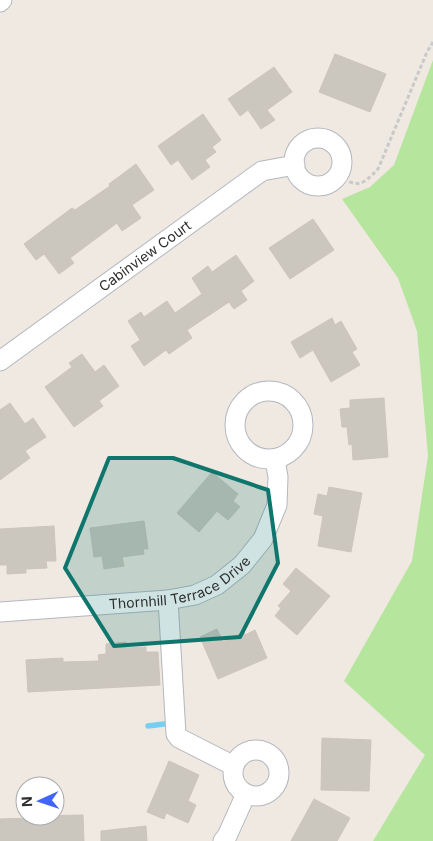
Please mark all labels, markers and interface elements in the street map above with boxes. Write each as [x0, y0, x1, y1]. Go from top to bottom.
street label: Cabinview Court [95, 216, 194, 295]
street label: Thornhill Terrace Drive [108, 553, 254, 612]
north arrow [15, 776, 65, 826]
text: N [18, 796, 35, 807]

